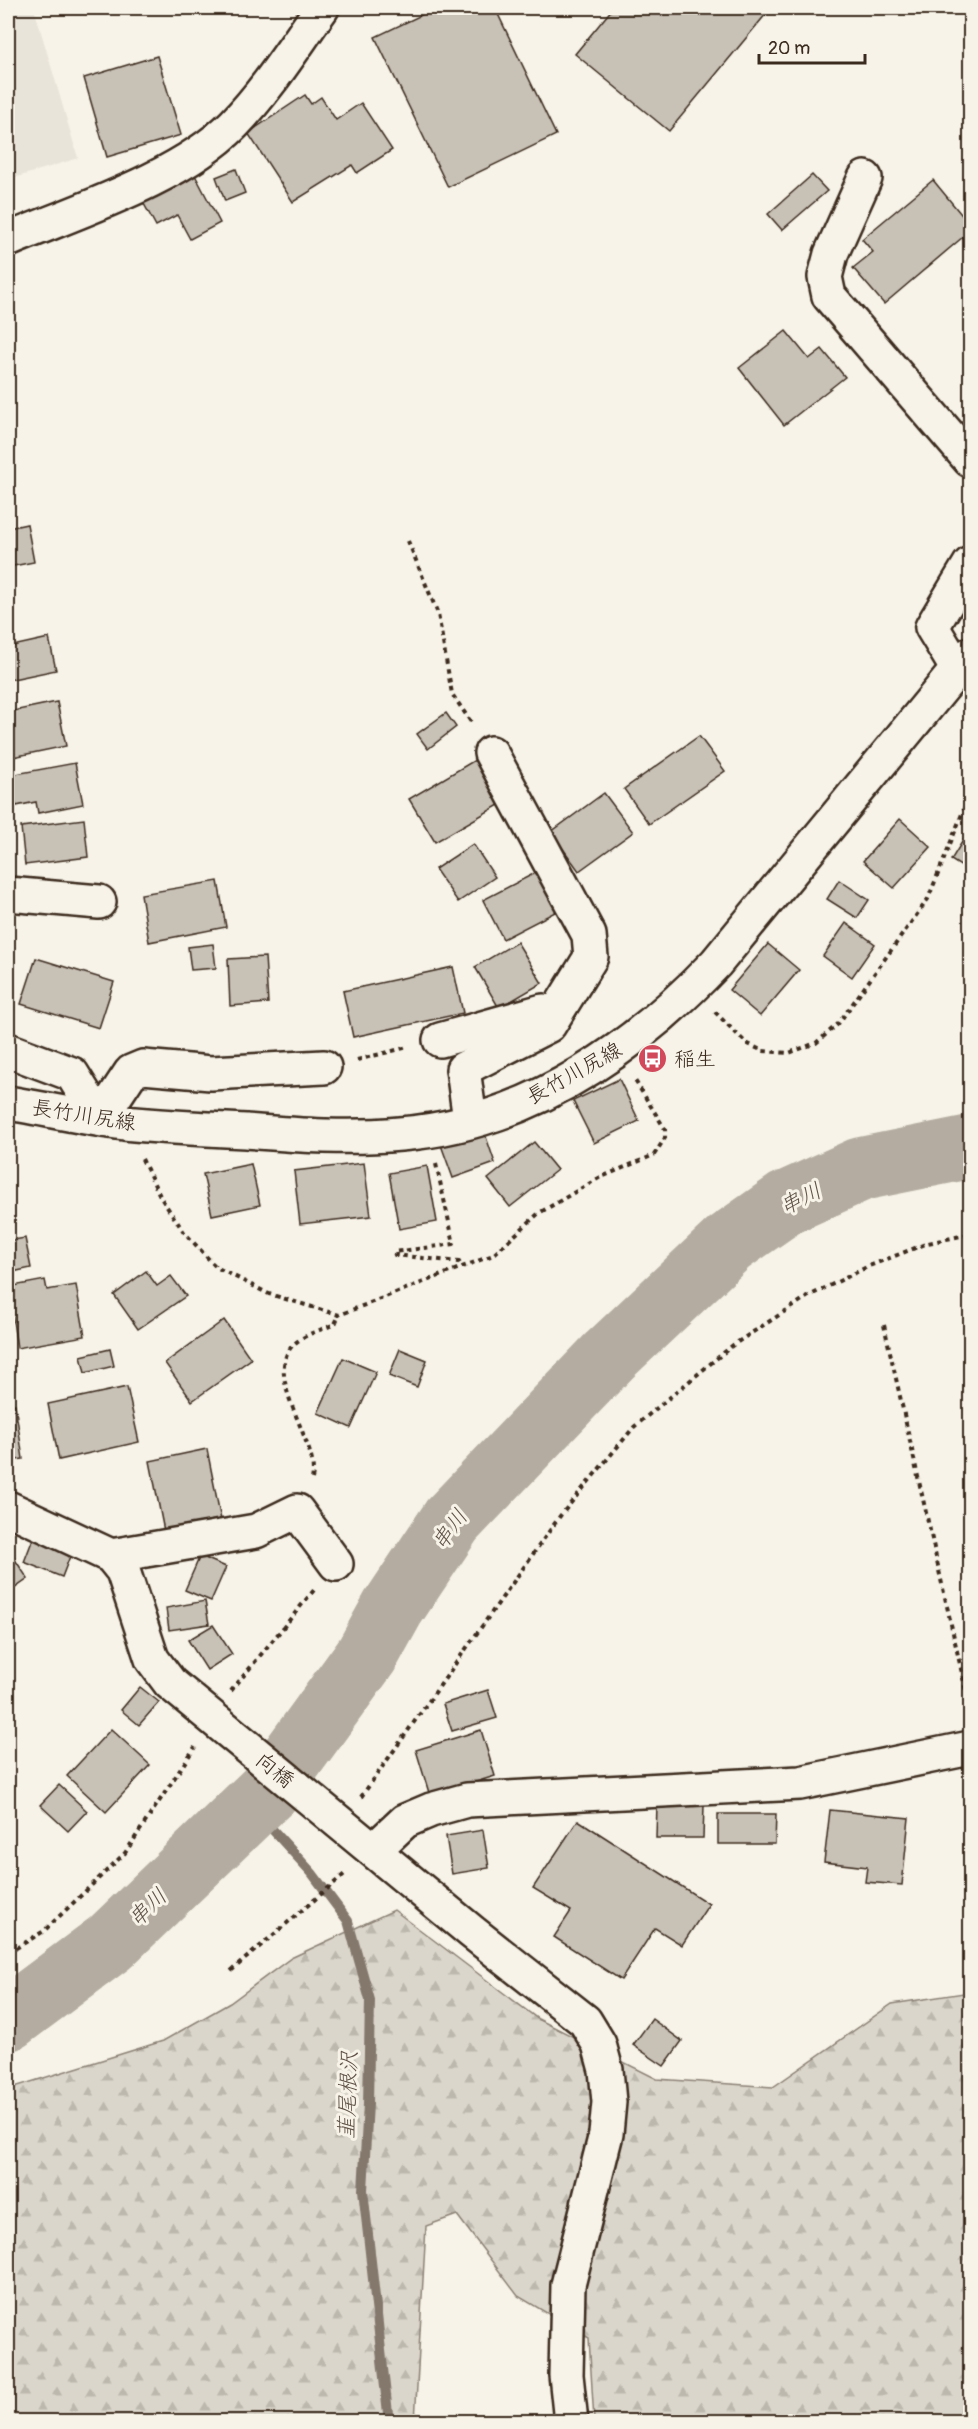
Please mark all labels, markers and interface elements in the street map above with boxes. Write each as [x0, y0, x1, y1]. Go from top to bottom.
scale bar [759, 27, 866, 65]
text: 20 m [768, 37, 810, 60]
street label: 長竹川尻線 [522, 1036, 627, 1111]
bus stop icon: 稲生 [637, 1043, 669, 1075]
place label: 稲生 [674, 1046, 716, 1073]
street label: 長竹川尻線 [30, 1094, 138, 1137]
water label: 串川 [774, 1176, 826, 1221]
water label: 串川 [426, 1504, 474, 1556]
street label: 向橋 [250, 1747, 300, 1794]
water label: 串川 [122, 1882, 173, 1933]
water label: 韮尾根沢 [332, 2050, 364, 2140]

